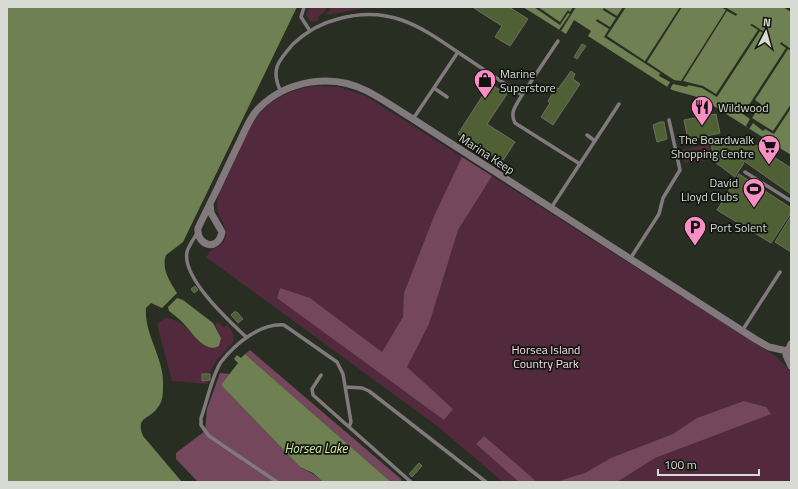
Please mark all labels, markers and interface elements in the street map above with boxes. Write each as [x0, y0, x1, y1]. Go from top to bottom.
north arrow [746, 12, 786, 52]
text: N [762, 14, 772, 30]
place label: Marine Superstore [500, 64, 556, 97]
shop icon: Marine Superstore [472, 67, 498, 100]
restaurant icon: Wildwood [689, 94, 715, 127]
place label: Wildwood [718, 98, 768, 117]
street label: Marina Keep [455, 129, 519, 179]
place label: The Boardwalk Shopping Centre [671, 130, 754, 163]
supermarket icon: The Boardwalk Shopping Centre [756, 133, 782, 166]
place label: David Lloyd Clubs [681, 173, 738, 206]
sports icon: David Lloyd Clubs [741, 176, 767, 209]
parking icon: Port Solent [682, 214, 708, 247]
place label: Port Solent [710, 218, 767, 237]
park label: Horsea Island Country Park [512, 340, 580, 373]
water label: Horsea Lake [284, 438, 349, 458]
scale bar [658, 451, 759, 477]
text: 100 m [664, 455, 697, 474]

